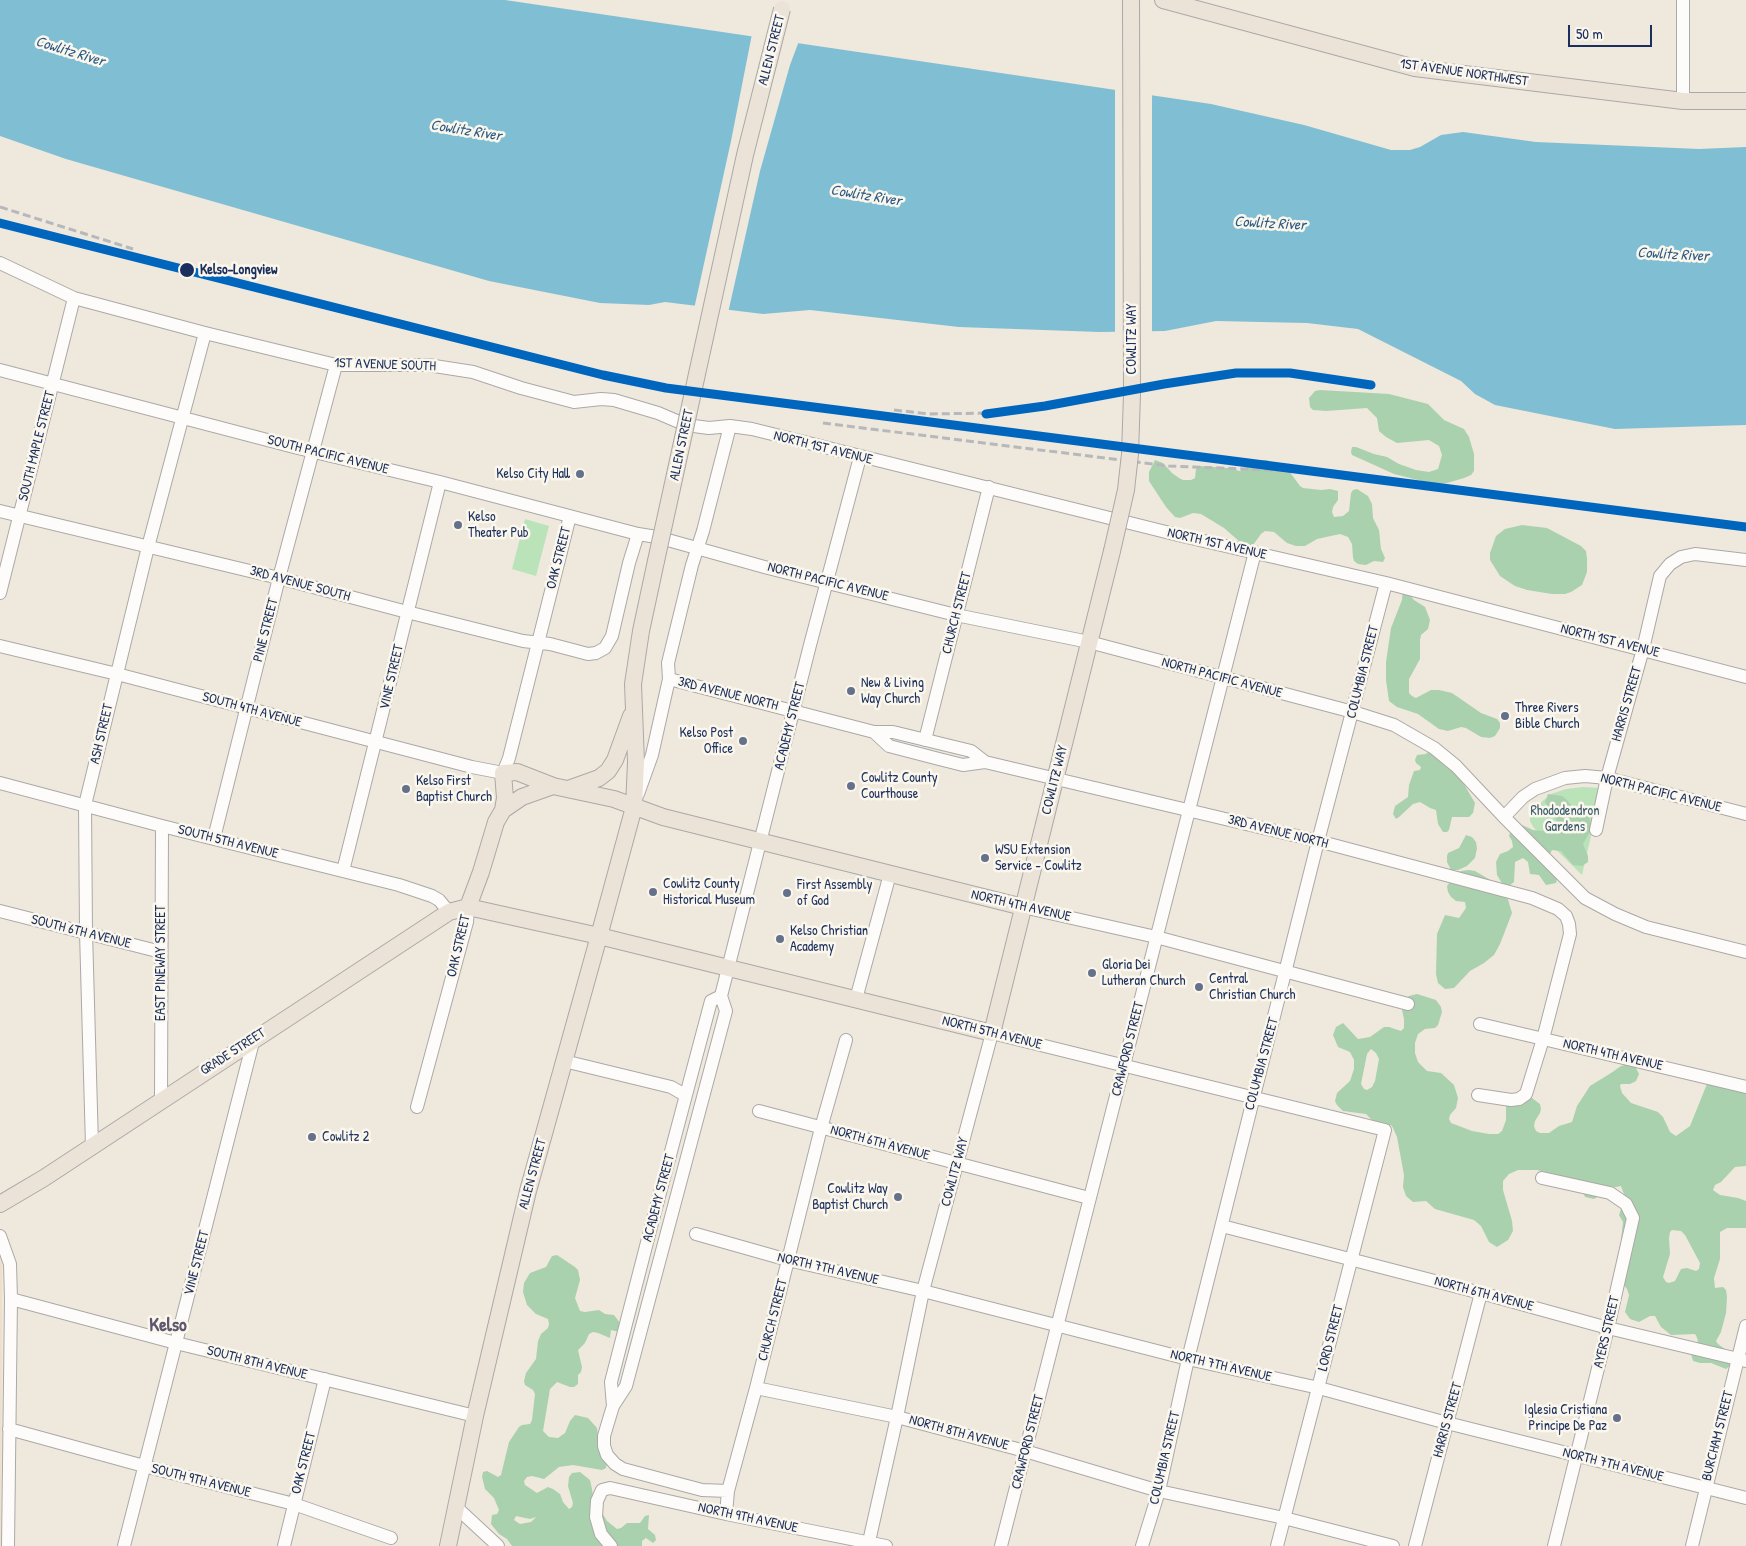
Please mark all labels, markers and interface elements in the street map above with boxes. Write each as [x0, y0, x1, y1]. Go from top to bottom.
street label: ALLEN STREET [755, 13, 789, 87]
scale bar [1571, 15, 1655, 47]
text: 50 m [1576, 23, 1603, 44]
water label: Cowlitz River [33, 33, 107, 71]
street label: 1ST AVENUE NORTHWEST [1399, 56, 1529, 90]
water label: Cowlitz River [429, 117, 503, 145]
water label: Cowlitz River [829, 182, 903, 210]
water label: Cowlitz River [1234, 213, 1306, 235]
water label: Cowlitz River [1637, 244, 1709, 266]
marker: Kelso-Longview [178, 261, 196, 279]
place label: Kelso-Longview [200, 262, 278, 278]
street label: COWLITZ WAY [1124, 303, 1140, 375]
street label: 1ST AVENUE SOUTH [334, 355, 436, 375]
street label: SOUTH MAPLE STREET [15, 389, 59, 503]
street label: ALLEN STREET [666, 408, 698, 482]
street label: NORTH 1ST AVENUE [772, 428, 874, 468]
street label: SOUTH PACIFIC AVENUE [266, 432, 390, 478]
place label: Kelso City Hall [496, 466, 570, 482]
marker: Kelso City Hall [574, 468, 586, 480]
place label: Kelso Theater Pub [468, 509, 529, 542]
marker: Kelso Theater Pub [452, 519, 464, 531]
street label: NORTH 1ST AVENUE [1166, 524, 1268, 564]
street label: OAK STREET [543, 525, 575, 591]
street label: NORTH PACIFIC AVENUE [766, 559, 890, 605]
street label: 3RD AVENUE SOUTH [248, 563, 352, 605]
street label: CHURCH STREET [939, 570, 975, 656]
street label: PINE STREET [250, 596, 282, 664]
street label: NORTH 1ST AVENUE [1559, 621, 1661, 661]
street label: COLUMBIA STREET [1343, 624, 1383, 720]
street label: VINE STREET [376, 643, 408, 711]
street label: NORTH PACIFIC AVENUE [1160, 654, 1284, 702]
street label: HARRIS STREET [1608, 665, 1646, 743]
street label: 3RD AVENUE NORTH [676, 673, 780, 715]
place label: New & Living Way Church [861, 675, 924, 708]
street label: ACADEMY STREET [771, 680, 809, 772]
marker: New & Living Way Church [845, 685, 857, 697]
street label: SOUTH 4TH AVENUE [201, 689, 303, 731]
place label: Three Rivers Bible Church [1515, 700, 1579, 732]
street label: ASH STREET [87, 702, 117, 766]
marker: Three Rivers Bible Church [1499, 710, 1511, 722]
place label: Kelso Post Office [680, 725, 733, 758]
marker: Kelso Post Office [737, 735, 749, 747]
street label: COWLITZ WAY [1038, 743, 1072, 817]
place label: Cowlitz County Courthouse [861, 770, 938, 802]
street label: NORTH PACIFIC AVENUE [1599, 770, 1723, 816]
place label: Kelso First Baptist Church [416, 773, 492, 806]
marker: Cowlitz County Courthouse [845, 780, 857, 792]
marker: Kelso First Baptist Church [400, 783, 412, 795]
park label: Rhododendron Gardens [1530, 803, 1600, 836]
street label: 3RD AVENUE NORTH [1226, 811, 1330, 853]
street label: SOUTH 5TH AVENUE [176, 821, 280, 863]
place label: WSU Extension Service - Cowlitz [995, 842, 1082, 874]
marker: WSU Extension Service - Cowlitz [979, 852, 991, 864]
place label: Cowlitz County Historical Museum [663, 876, 755, 909]
place label: First Assembly of God [797, 877, 872, 910]
marker: Cowlitz County Historical Museum [647, 886, 659, 898]
street label: NORTH 4TH AVENUE [970, 886, 1072, 926]
marker: First Assembly of God [781, 887, 793, 899]
street label: EAST PINEWAY STREET [153, 905, 169, 1021]
street label: SOUTH 6TH AVENUE [29, 911, 133, 953]
street label: OAK STREET [444, 913, 474, 979]
place label: Kelso Christian Academy [790, 923, 868, 956]
marker: Kelso Christian Academy [774, 933, 786, 945]
place label: Gloria Dei Lutheran Church [1102, 957, 1185, 990]
marker: Gloria Dei Lutheran Church [1086, 967, 1098, 979]
place label: Central Christian Church [1209, 971, 1295, 1004]
marker: Central Christian Church [1193, 981, 1205, 993]
street label: CRAWFORD STREET [1108, 1000, 1148, 1098]
street label: NORTH 5TH AVENUE [940, 1012, 1044, 1054]
street label: COLUMBIA STREET [1242, 1016, 1282, 1112]
street label: GRADE STREET [197, 1025, 269, 1079]
street label: NORTH 4TH AVENUE [1562, 1035, 1664, 1075]
street label: NORTH 6TH AVENUE [829, 1122, 931, 1164]
place label: Cowlitz 2 [322, 1129, 369, 1145]
marker: Cowlitz 2 [306, 1131, 318, 1143]
street label: COWLITZ WAY [938, 1135, 972, 1209]
street label: ALLEN STREET [516, 1137, 550, 1211]
street label: ACADEMY STREET [639, 1152, 679, 1244]
place label: Cowlitz Way Baptist Church [812, 1181, 888, 1214]
marker: Cowlitz Way Baptist Church [892, 1191, 904, 1203]
street label: VINE STREET [181, 1229, 213, 1297]
street label: NORTH 7TH AVENUE [776, 1249, 880, 1289]
street label: NORTH 6TH AVENUE [1433, 1273, 1535, 1315]
street label: CHURCH STREET [755, 1277, 791, 1363]
street label: AYERS STREET [1591, 1294, 1623, 1370]
street label: LORD STREET [1315, 1303, 1347, 1373]
district label: Kelso [149, 1315, 187, 1337]
street label: SOUTH 8TH AVENUE [205, 1342, 309, 1384]
street label: NORTH 7TH AVENUE [1169, 1346, 1273, 1386]
street label: HARRIS STREET [1430, 1380, 1466, 1460]
street label: BURCHAM STREET [1699, 1389, 1737, 1483]
street label: CRAWFORD STREET [1008, 1393, 1048, 1491]
place label: Iglesia Cristiana Principe De Paz [1524, 1402, 1607, 1434]
street label: COLUMBIA STREET [1146, 1410, 1184, 1506]
street label: NORTH 8TH AVENUE [907, 1412, 1011, 1454]
marker: Iglesia Cristiana Principe De Paz [1611, 1412, 1623, 1424]
street label: OAK STREET [288, 1430, 320, 1496]
street label: NORTH 7TH AVENUE [1561, 1444, 1665, 1486]
street label: SOUTH 9TH AVENUE [150, 1461, 252, 1501]
street label: NORTH 9TH AVENUE [697, 1499, 799, 1537]

